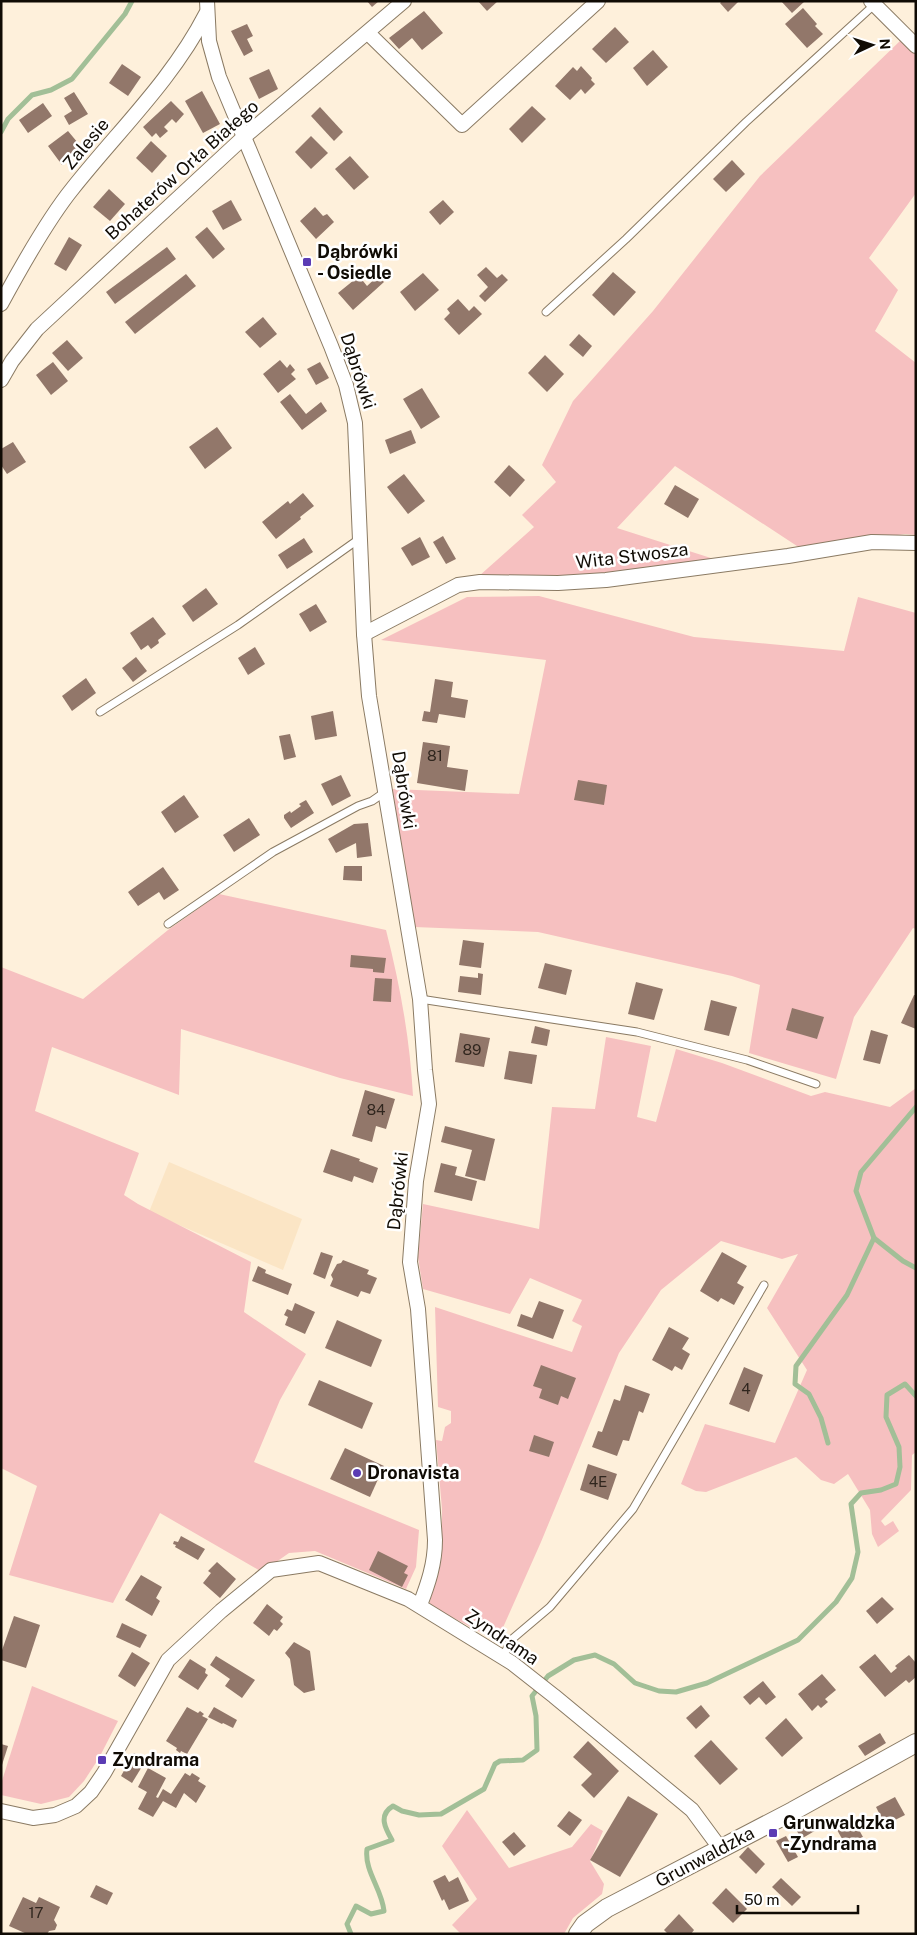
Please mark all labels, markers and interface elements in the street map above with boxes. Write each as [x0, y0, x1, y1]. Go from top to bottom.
north arrow [847, 20, 897, 70]
text: N [877, 38, 893, 50]
street label: Bohaterów Orła Białego [101, 95, 262, 244]
street label: Zalesie [58, 114, 113, 174]
place label: Dąbrówki - Osiedle [317, 241, 398, 283]
marker: Dąbrówki - Osiedle [301, 256, 313, 268]
street label: Dąbrówki [336, 330, 381, 412]
street label: Wita Stwosza [574, 538, 689, 573]
house number: 81 [427, 747, 443, 764]
street label: Dąbrówki [388, 749, 421, 830]
house number: 89 [463, 1041, 481, 1058]
house number: 84 [366, 1101, 386, 1118]
street label: Dąbrówki [383, 1151, 412, 1231]
house number: 4 [741, 1380, 751, 1397]
place label: Dronavista [367, 1462, 459, 1483]
marker: Dronavista [351, 1467, 363, 1479]
house number: 4E [589, 1473, 607, 1490]
street label: Zyndrama [461, 1604, 543, 1669]
place label: Zyndrama [112, 1749, 199, 1770]
marker: Zyndrama [96, 1754, 108, 1766]
place label: Grunwaldzka -Zyndrama [783, 1812, 895, 1854]
street label: Grunwaldzka [652, 1822, 758, 1891]
marker: Grunwaldzka -Zyndrama [767, 1827, 779, 1839]
scale bar [737, 1882, 858, 1914]
text: 50 m [744, 1891, 779, 1908]
house number: 17 [28, 1904, 44, 1921]

